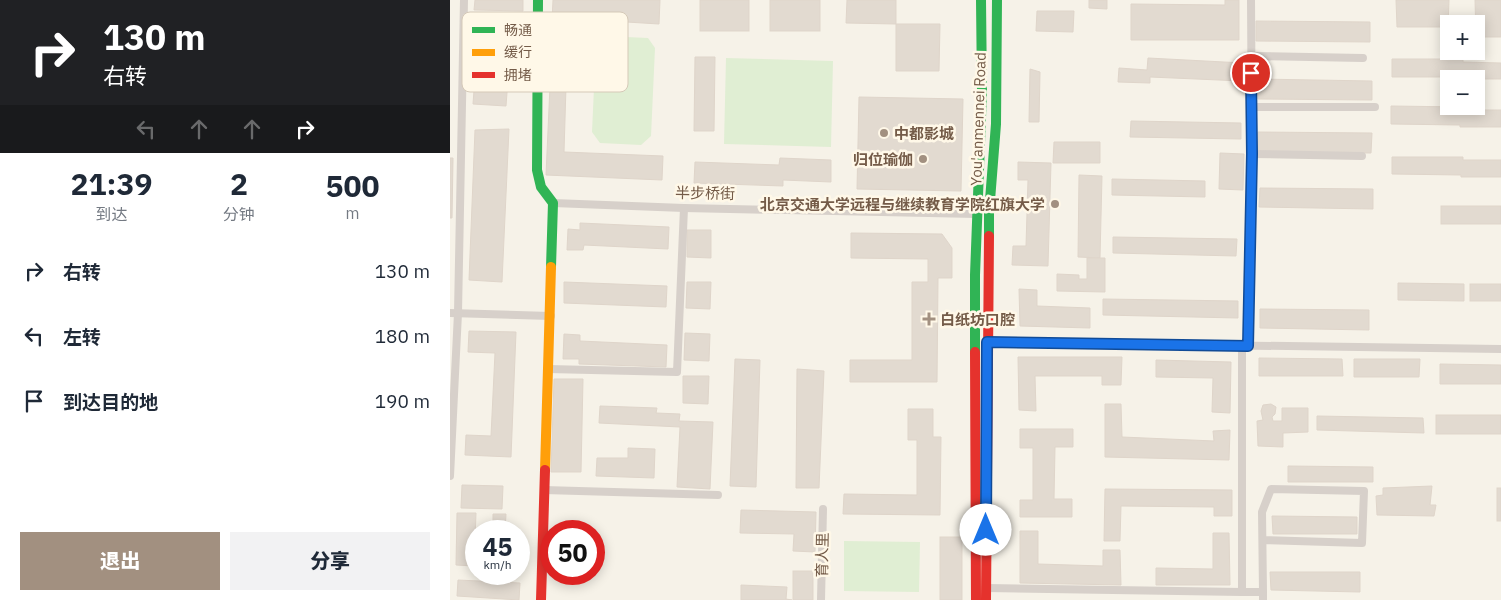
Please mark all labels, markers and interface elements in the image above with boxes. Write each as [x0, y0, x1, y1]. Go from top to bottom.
legend [462, 12, 628, 92]
text: 130 m [103, 14, 206, 60]
map controls [1440, 15, 1485, 115]
button: + [1440, 15, 1485, 60]
icon: right [20, 20, 85, 85]
text: 畅通 [504, 21, 532, 39]
text: 缓行 [504, 43, 532, 61]
street label: You'anmennei Road [966, 52, 990, 186]
pin [1230, 52, 1272, 94]
icon: arrive [1237, 59, 1265, 87]
text: 右转 [103, 61, 147, 90]
text: 拥堵 [504, 66, 532, 84]
button: − [1440, 70, 1485, 115]
icon: left [132, 115, 160, 143]
icon: ahead [185, 115, 213, 143]
icon: ahead [238, 115, 266, 143]
icon: right [291, 115, 319, 143]
place label: 中都影城 [894, 124, 954, 143]
marker: 中都影城 [878, 127, 890, 139]
place label: 归位瑜伽 [853, 150, 913, 169]
marker: 归位瑜伽 [917, 153, 929, 165]
text: 21:39 [71, 164, 152, 203]
text: 2 [230, 164, 248, 203]
text: 500 [325, 166, 379, 205]
street label: 半步桥街 [675, 183, 735, 203]
place label: 北京交通大学远程与继续教育学院红旗大学 [760, 195, 1045, 214]
marker: 北京交通大学远程与继续教育学院红旗大学 [1049, 198, 1061, 210]
text: m [345, 203, 359, 223]
text: 到达 [95, 204, 127, 224]
text: 分钟 [223, 204, 255, 224]
icon: right [20, 257, 48, 285]
text: 130 m [375, 259, 430, 283]
text: 右转 [63, 260, 101, 284]
place label: 白纸坊口腔 [940, 310, 1015, 329]
marker: 白纸坊口腔 [922, 312, 936, 326]
icon: left [20, 322, 48, 350]
text: 180 m [375, 324, 430, 348]
text: 左转 [63, 325, 101, 349]
icon: arrive [20, 387, 48, 415]
text: 190 m [375, 389, 430, 413]
text: 到达目的地 [63, 390, 158, 414]
position arrow [959, 503, 1011, 555]
speed limit sign: 50 [540, 520, 605, 585]
text: 45 [482, 530, 513, 563]
button: 退出 [20, 532, 220, 590]
button: 分享 [230, 532, 430, 590]
street label: 育人里 [812, 532, 832, 578]
text: km/h [483, 557, 512, 572]

